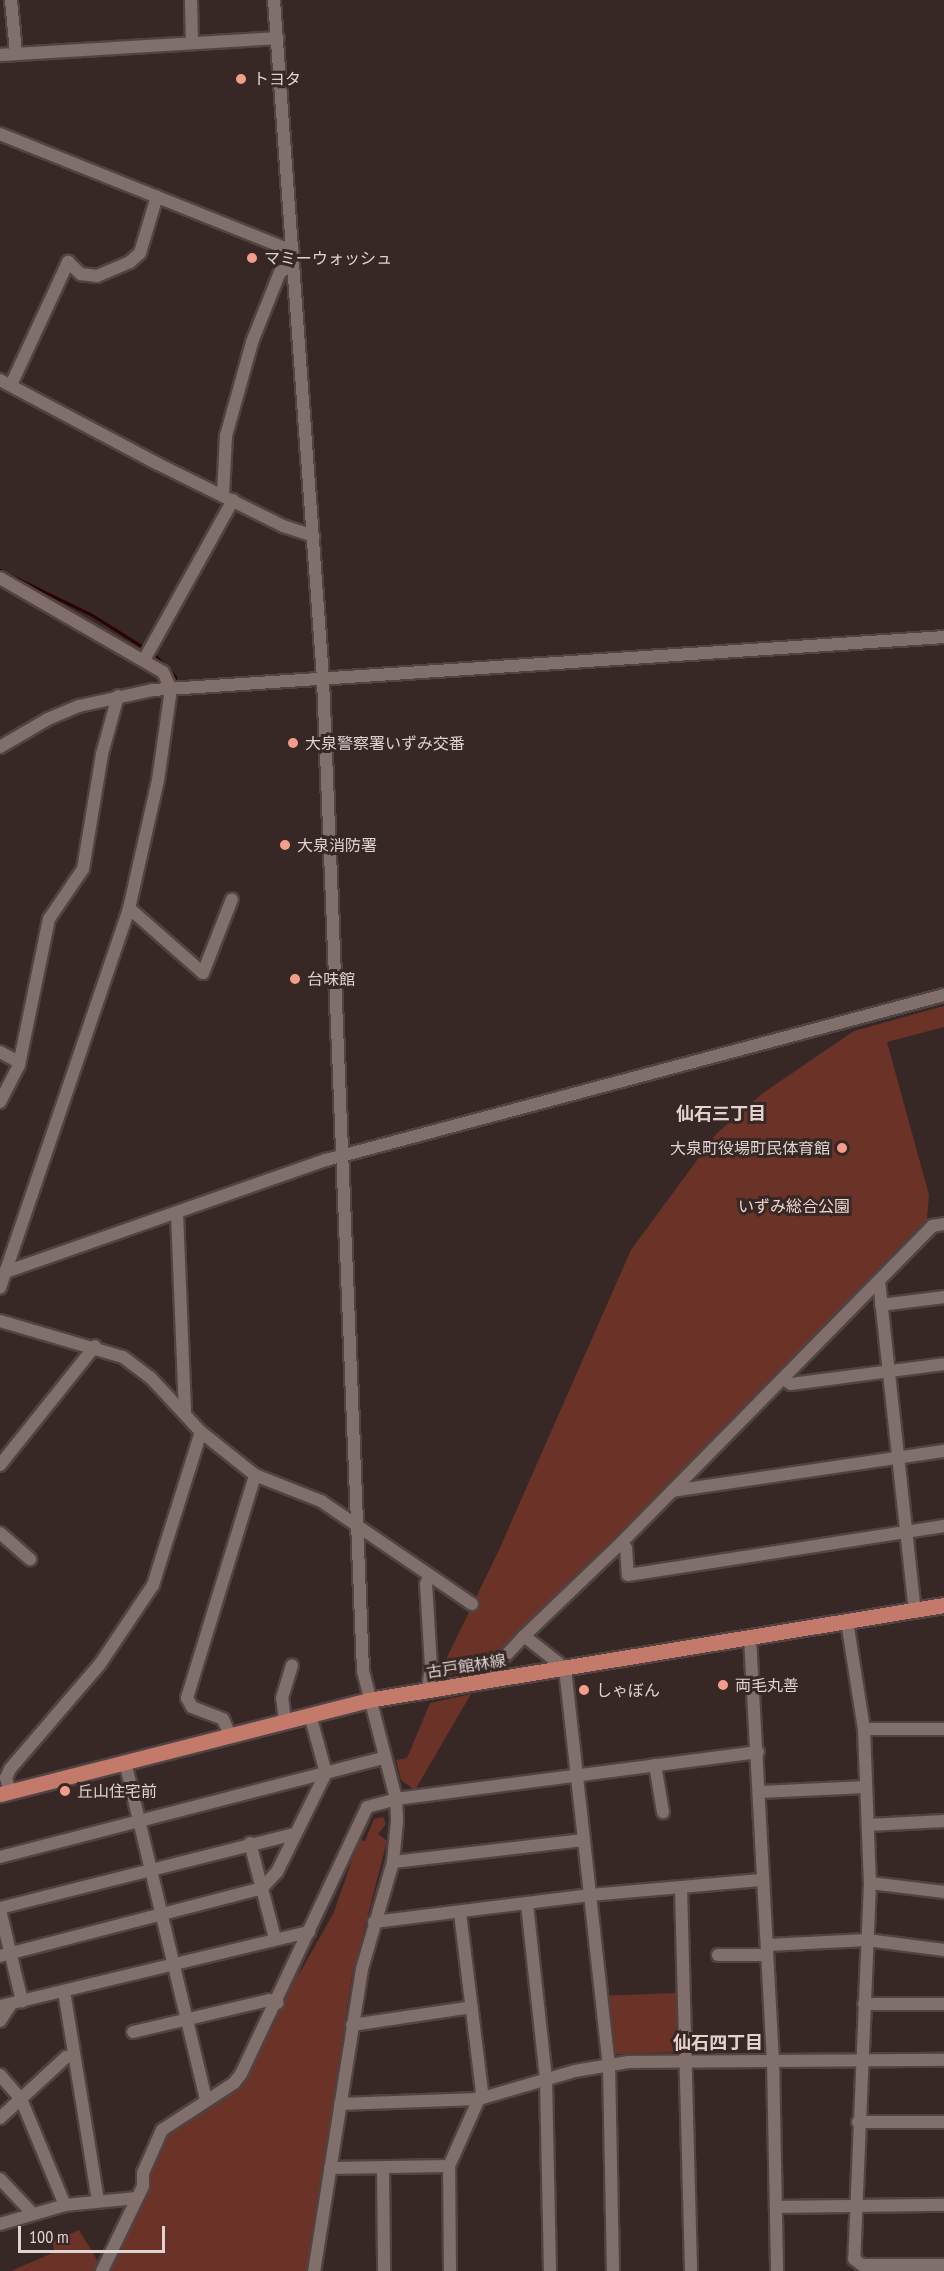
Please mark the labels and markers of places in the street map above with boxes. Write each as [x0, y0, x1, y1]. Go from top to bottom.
place label: トヨタ [253, 69, 301, 89]
marker: トヨタ [234, 72, 248, 86]
place label: マミーウォッシュ [264, 248, 392, 268]
marker: マミーウォッシュ [245, 251, 259, 265]
place label: 大泉警察署いずみ交番 [305, 733, 465, 753]
marker: 大泉警察署いずみ交番 [286, 736, 300, 750]
place label: 大泉消防署 [297, 835, 377, 855]
marker: 大泉消防署 [278, 838, 292, 852]
place label: 台味館 [307, 969, 355, 989]
marker: 台味館 [288, 972, 302, 986]
place label: 大泉町役場町民体育館 [670, 1138, 830, 1158]
marker: 大泉町役場町民体育館 [835, 1141, 849, 1155]
place label: 両毛丸善 [735, 1675, 799, 1695]
marker: 両毛丸善 [716, 1678, 730, 1692]
place label: しゃぼん [596, 1680, 660, 1700]
marker: しゃぼん [577, 1683, 591, 1697]
place label: 丘山住宅前 [77, 1781, 157, 1801]
marker: 丘山住宅前 [58, 1784, 72, 1798]

